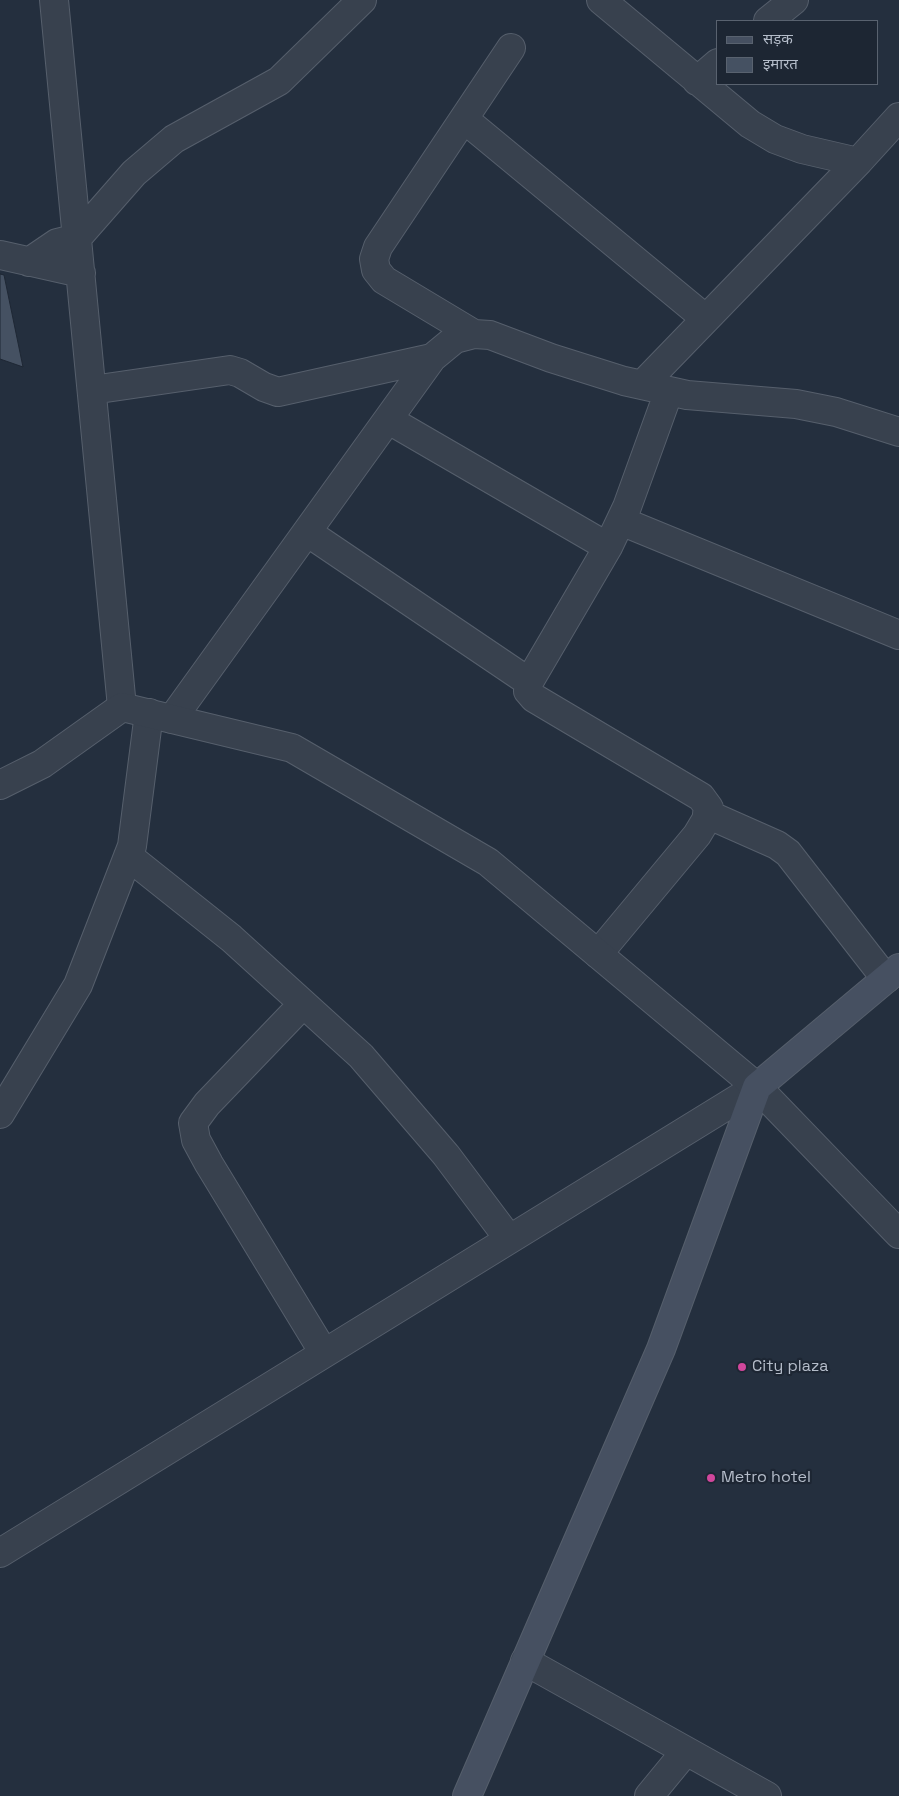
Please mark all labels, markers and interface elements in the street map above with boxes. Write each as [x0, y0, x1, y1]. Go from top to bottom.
legend [716, 20, 879, 85]
text: सड़क [763, 29, 793, 48]
text: इमारत [763, 54, 798, 73]
place label: City plaza [752, 1357, 828, 1377]
marker: City plaza [736, 1361, 748, 1373]
place label: Metro hotel [721, 1468, 811, 1488]
marker: Metro hotel [705, 1472, 717, 1484]

